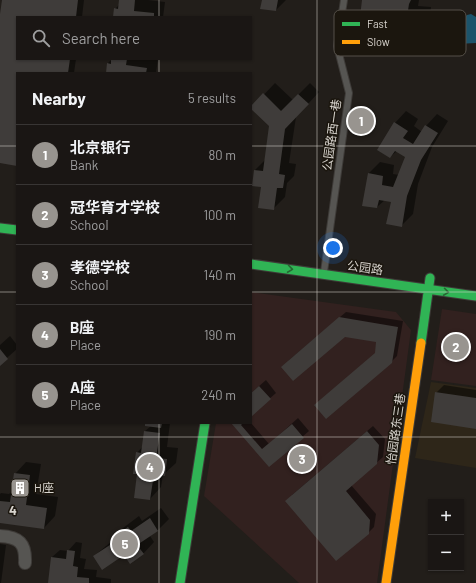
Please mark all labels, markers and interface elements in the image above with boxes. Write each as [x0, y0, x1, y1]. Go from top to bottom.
legend [334, 10, 466, 56]
search box [16, 16, 252, 60]
text: Fast [367, 17, 388, 30]
icon: search [30, 27, 52, 49]
text: Search here [62, 29, 140, 47]
text: Slow [367, 35, 390, 48]
text: Nearby [32, 88, 86, 108]
text: 5 results [188, 90, 236, 106]
street label: 公园路西一巷 [319, 98, 343, 171]
pin: 1 [348, 106, 374, 136]
text: 北京银行 [70, 138, 130, 156]
text: 1 [43, 147, 47, 163]
text: 80 m [209, 147, 236, 163]
text: Bank [70, 157, 98, 173]
text: 冠华育才学校 [70, 198, 160, 216]
text: 2 [41, 207, 49, 223]
text: 100 m [203, 207, 236, 223]
text: School [70, 217, 108, 233]
your location [323, 238, 343, 258]
text: 孝德学校 [70, 258, 130, 276]
street label: 公园路 [346, 258, 384, 276]
one-way arrow [287, 264, 293, 273]
text: 3 [41, 267, 49, 283]
text: 140 m [204, 267, 236, 283]
text: School [70, 277, 108, 293]
one-way arrow [443, 287, 449, 296]
text: B座 [70, 318, 94, 336]
text: 4 [41, 327, 49, 343]
text: 190 m [204, 327, 236, 343]
pin: 2 [443, 332, 469, 362]
text: Place [70, 337, 101, 353]
text: A座 [70, 378, 95, 396]
text: 5 [41, 387, 49, 403]
text: 240 m [201, 387, 236, 403]
street label: 怡园路东三巷 [383, 392, 407, 465]
text: Place [70, 397, 101, 413]
pin: 3 [289, 444, 315, 474]
pin: 4 [137, 452, 163, 482]
building icon: H座 [9, 477, 31, 499]
place label: H座 [34, 480, 54, 494]
map controls [428, 499, 464, 571]
button: + [428, 499, 464, 535]
text: 4 [9, 502, 17, 518]
pin: 5 [112, 529, 138, 559]
button: − [428, 535, 464, 571]

